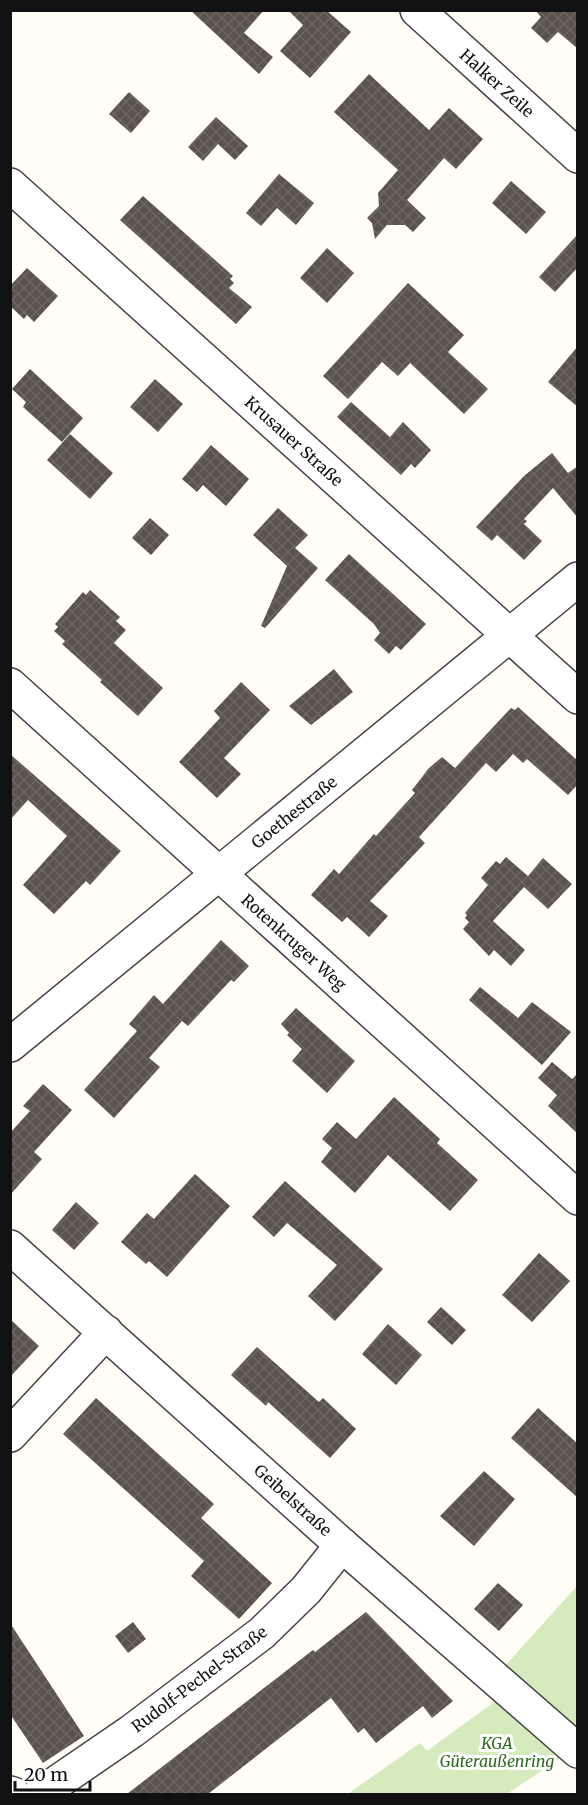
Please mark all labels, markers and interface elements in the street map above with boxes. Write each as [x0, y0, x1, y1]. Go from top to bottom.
street label: Halker Zeile [456, 45, 538, 121]
street label: Krusauer Straße [241, 392, 347, 490]
street label: Goethestraße [247, 771, 341, 853]
street label: Rotenkruger Weg [237, 890, 351, 995]
street label: Geibelstraße [250, 1460, 336, 1540]
street label: Rudolf-Pechel-Straße [127, 1622, 271, 1736]
park label: KGA Güteraußenring [440, 1733, 554, 1771]
scale bar [15, 1754, 90, 1792]
text: 20 m [24, 1763, 68, 1786]

